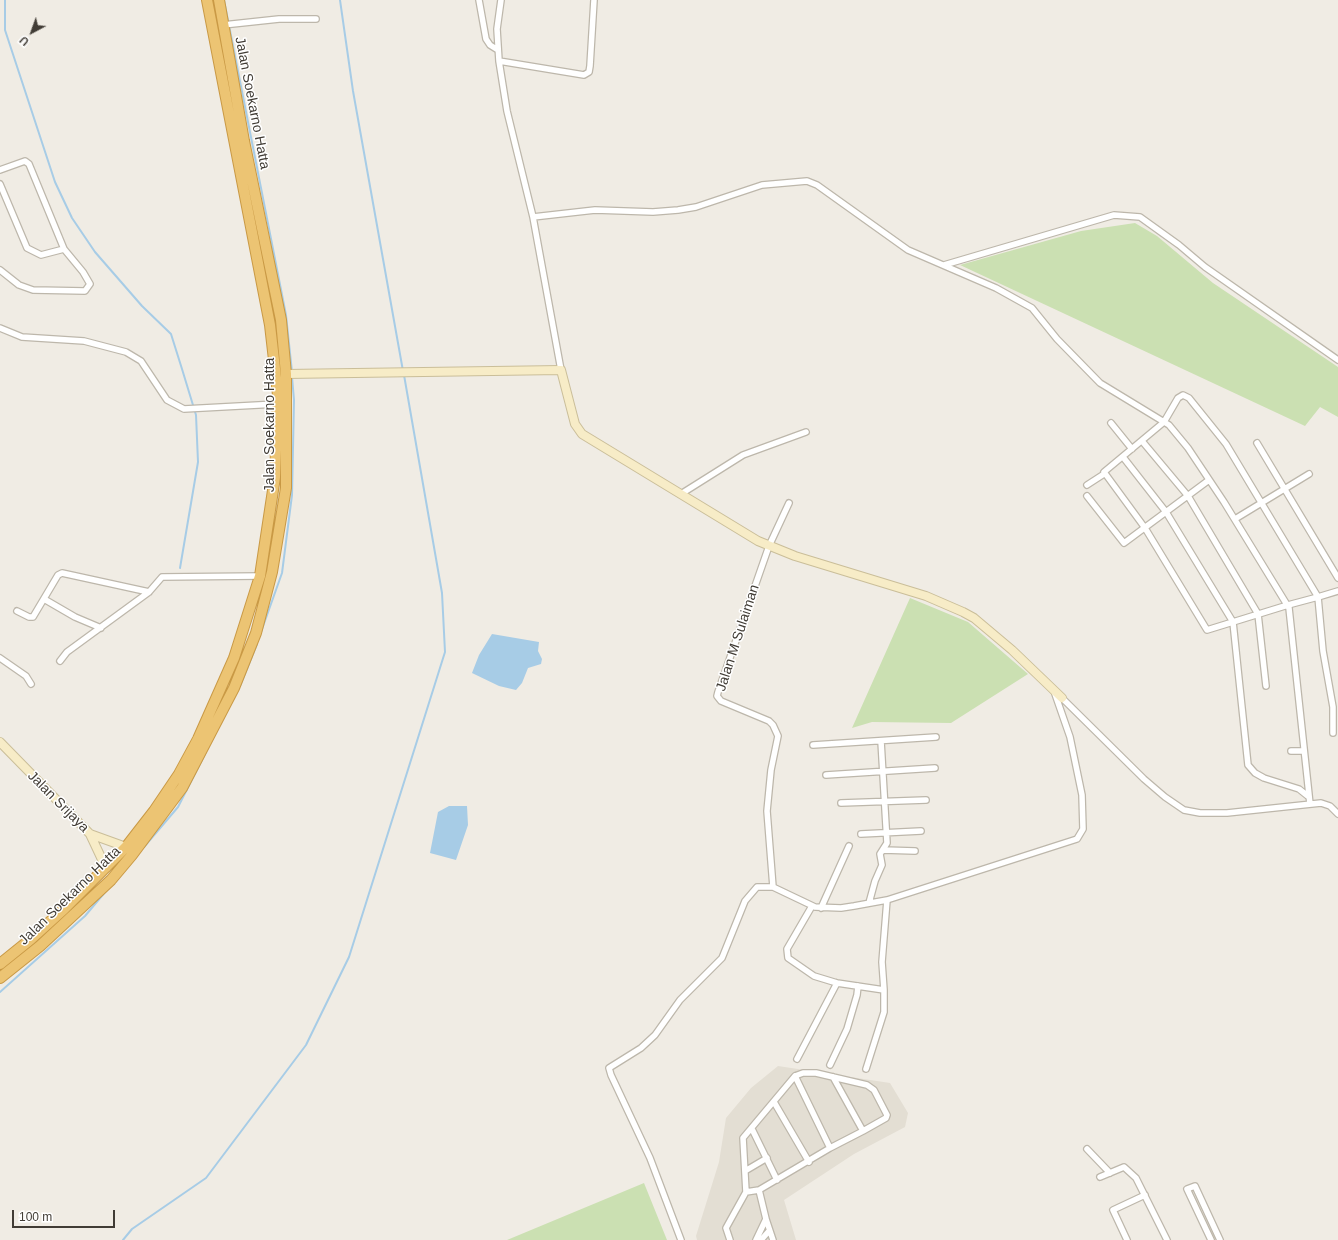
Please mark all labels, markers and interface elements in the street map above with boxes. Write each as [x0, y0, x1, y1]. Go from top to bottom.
north arrow [12, 12, 52, 52]
text: U [17, 34, 31, 48]
street label: Jalan Soekarno Hatta [231, 35, 273, 171]
street label: Jalan Soekarno Hatta [262, 358, 278, 492]
street label: Jalan M Sulaiman [713, 582, 763, 694]
street label: Jalan Srijaya [24, 768, 92, 836]
street label: Jalan Soekarno Hatta [16, 843, 124, 949]
scale bar [14, 1202, 117, 1228]
text: 100 m [19, 1210, 52, 1224]

